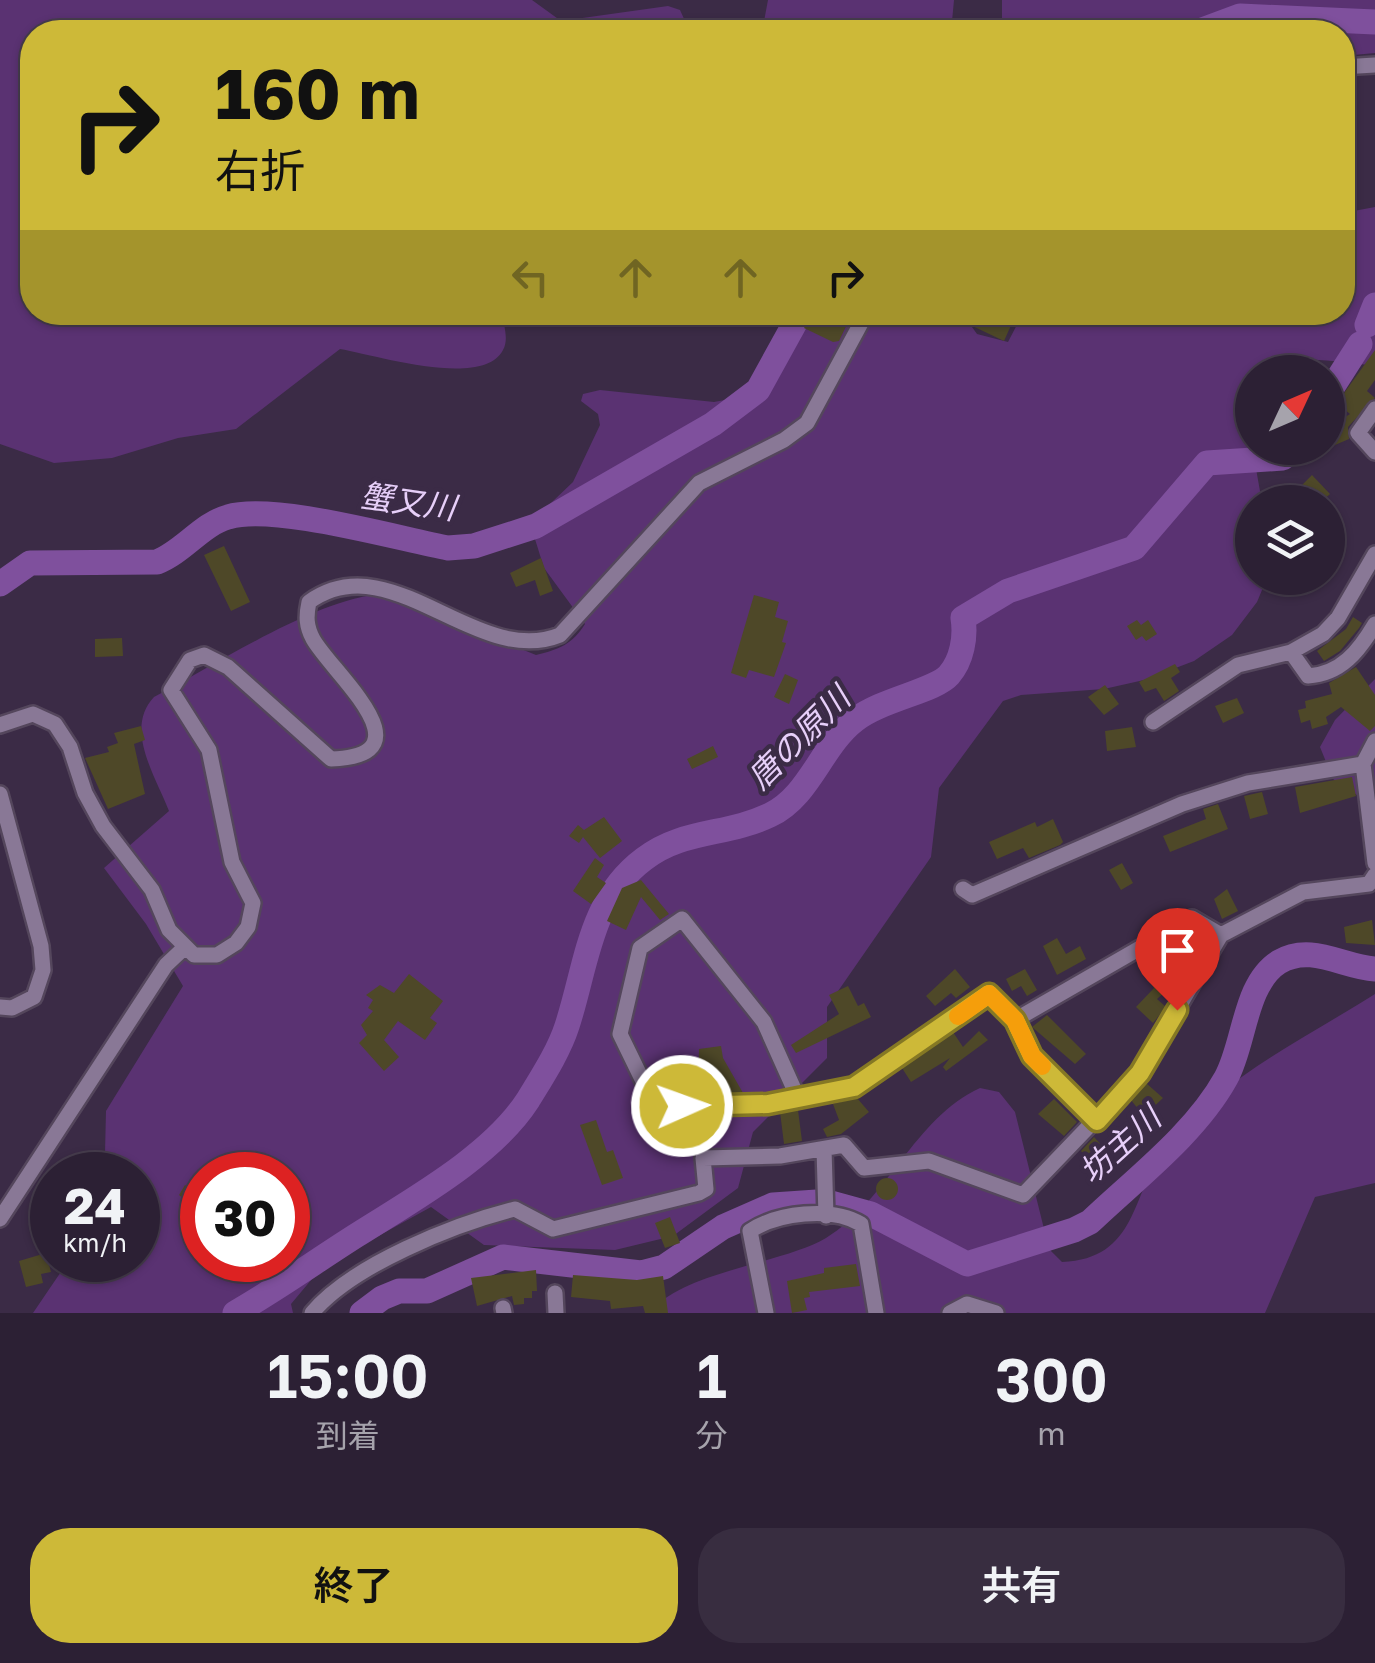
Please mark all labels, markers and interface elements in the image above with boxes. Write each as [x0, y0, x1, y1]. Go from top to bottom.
text: 160 m [215, 50, 420, 134]
icon: right [50, 60, 180, 190]
text: 右折 [215, 143, 305, 197]
icon: left [503, 250, 558, 305]
icon: ahead [608, 250, 663, 305]
icon: ahead [713, 250, 768, 305]
icon: right [818, 250, 873, 305]
north arrow [1235, 355, 1345, 465]
map controls [1235, 355, 1345, 595]
water label: 蟹又川 [358, 476, 461, 527]
button: layers [1235, 485, 1345, 595]
water label: 唐の原川 [740, 676, 859, 796]
pin [1135, 908, 1220, 1011]
icon: arrive [1150, 923, 1205, 978]
position arrow [630, 1054, 734, 1158]
water label: 坊主川 [1071, 1096, 1170, 1191]
speed limit sign: 30 [180, 1152, 310, 1282]
text: 24 [64, 1175, 126, 1235]
text: km/h [63, 1227, 127, 1258]
text: 15:00 [267, 1339, 429, 1411]
text: 1 [697, 1339, 727, 1411]
text: 300 [995, 1343, 1108, 1415]
text: m [1037, 1414, 1066, 1452]
text: 到着 [316, 1416, 380, 1454]
text: 分 [696, 1416, 728, 1454]
button: 終了 [30, 1528, 678, 1643]
button: 共有 [698, 1528, 1345, 1643]

